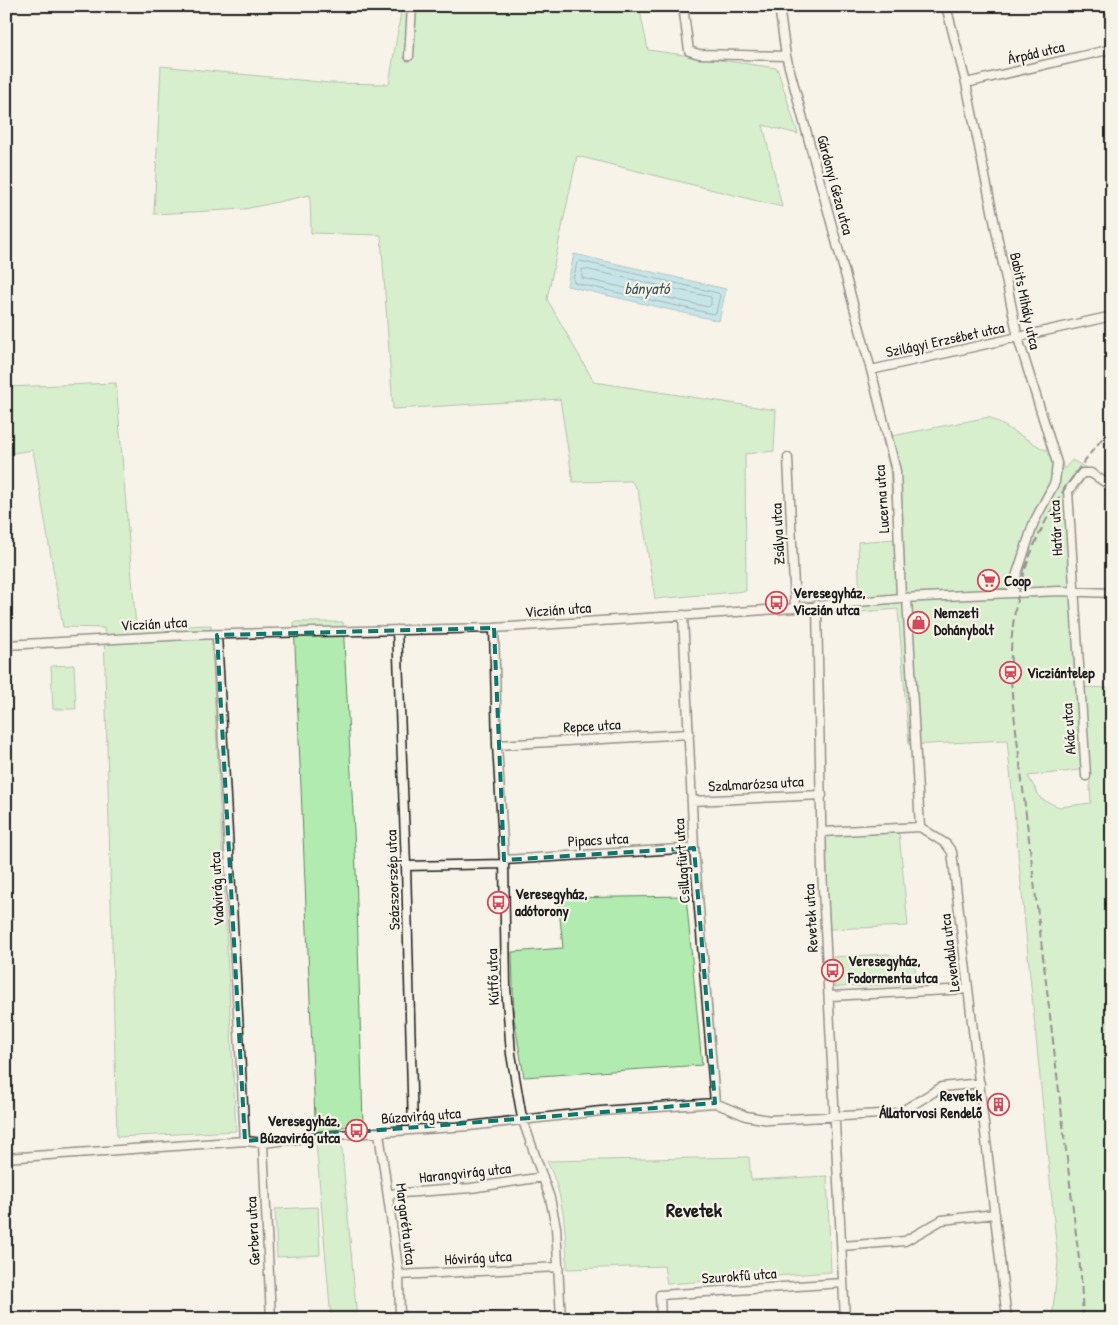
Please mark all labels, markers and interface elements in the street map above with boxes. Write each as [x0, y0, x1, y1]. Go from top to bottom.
street label: Árpád utca [1005, 36, 1066, 69]
street label: Gárdonyi Géza utca [812, 133, 859, 237]
street label: Babits Mihály utca [1005, 251, 1046, 351]
water label: bányató [624, 277, 671, 299]
street label: Szilágyi Erzsébet utca [884, 317, 1006, 362]
street label: Lucerna utca [869, 464, 894, 534]
street label: Határ utca [1044, 499, 1067, 557]
street label: Zsálya utca [765, 503, 790, 565]
supermarket icon: Coop [976, 569, 1000, 593]
place label: Coop [1004, 570, 1031, 592]
place label: Veresegyház, Viczián utca [793, 582, 866, 620]
bus stop icon: Veresegyház, Viczián utca [765, 590, 789, 614]
street label: Viczián utca [524, 597, 592, 622]
place label: Nemzeti Dohánybolt [934, 602, 995, 641]
shop icon: Nemzeti Dohánybolt [906, 610, 930, 634]
street label: Viczián utca [120, 611, 188, 636]
station icon: Vicziántelep [999, 661, 1023, 685]
place label: Vicziántelep [1027, 662, 1095, 684]
street label: Akác utca [1056, 702, 1081, 755]
street label: Repce utca [563, 714, 621, 737]
street label: Szalmarózsa utca [708, 771, 804, 796]
street label: Csillagfürt utca [668, 818, 695, 904]
street label: Pipacs utca [567, 827, 629, 852]
street label: Százszorszép utca [380, 829, 405, 931]
street label: Vadvirág utca [204, 851, 229, 927]
place label: Veresegyház, adótorony [515, 883, 588, 922]
street label: Revetek utca [798, 883, 823, 953]
bus stop icon: Veresegyház, adótorony [487, 891, 511, 915]
street label: Levendula utca [934, 913, 965, 993]
street label: Kútfő utca [481, 948, 504, 1006]
place label: Veresegyház, Fodormenta utca [847, 950, 938, 988]
bus stop icon: Veresegyház, Fodormenta utca [820, 958, 844, 982]
place label: Revetek Állatorvosi Rendelő [879, 1085, 983, 1123]
building icon: Revetek Állatorvosi Rendelő [986, 1093, 1010, 1117]
street label: Búzavirág utca [380, 1102, 462, 1129]
place label: Veresegyház, Búzavirág utca [260, 1110, 340, 1149]
bus stop icon: Veresegyház, Búzavirág utca [344, 1118, 368, 1142]
street label: Harangvirág utca [418, 1157, 512, 1188]
street label: Margaréta utca [391, 1182, 422, 1266]
street label: Gerbera utca [240, 1196, 265, 1266]
district label: Revetek [666, 1196, 723, 1223]
street label: Hóvirág utca [444, 1245, 512, 1270]
street label: Szurokfű utca [701, 1262, 777, 1289]

